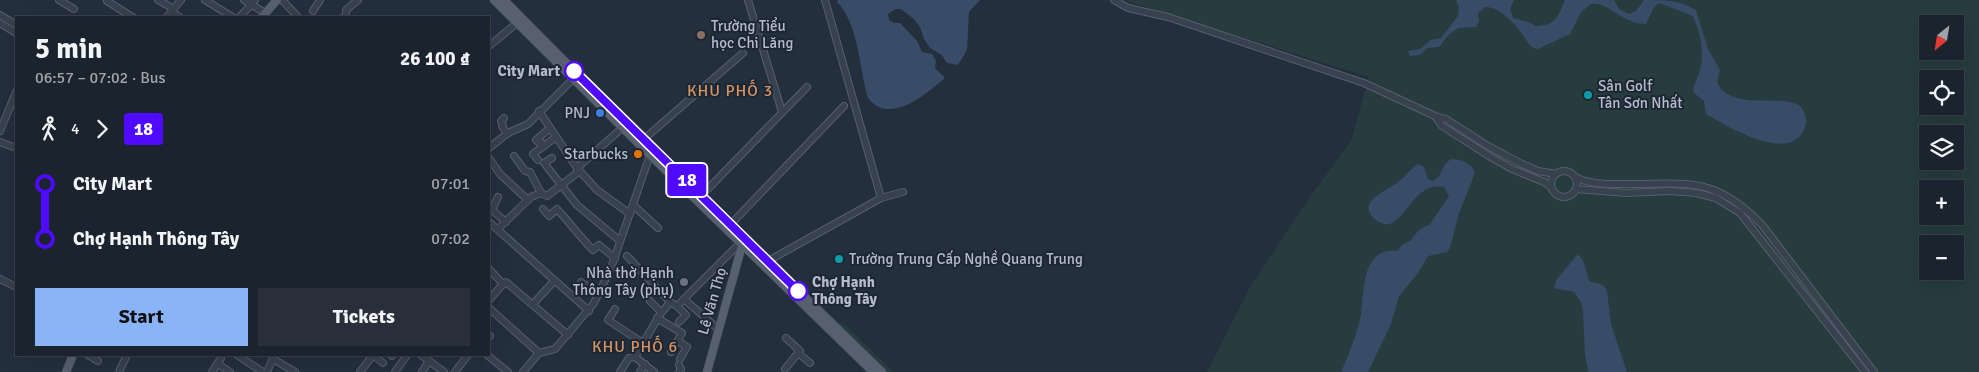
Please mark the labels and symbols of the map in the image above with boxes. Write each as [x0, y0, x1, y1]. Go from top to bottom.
north arrow [1919, 15, 1964, 60]
place label: Trường Tiểu học Chi Lăng [711, 17, 793, 52]
marker: Trường Tiểu học Chi Lăng [695, 29, 707, 41]
marker: City Mart [564, 61, 584, 81]
place label: City Mart [498, 62, 560, 80]
place label: Sân Golf Tân Sơn Nhất [1598, 77, 1682, 112]
district label: KHU PHỐ 3 [687, 79, 773, 101]
marker: Sân Golf Tân Sơn Nhất [1582, 89, 1594, 101]
place label: PNJ [565, 104, 590, 122]
marker: PNJ [594, 107, 606, 119]
place label: Starbucks [564, 145, 628, 163]
marker: Starbucks [632, 148, 644, 160]
line badge: 18 [664, 164, 710, 196]
place label: Trường Trung Cấp Nghề Quang Trung [849, 250, 1083, 268]
marker: Trường Trung Cấp Nghề Quang Trung [833, 253, 845, 265]
place label: Nhà thờ Hạnh Thông Tây (phụ) [573, 264, 674, 299]
street label: Lê Văn Thọ [694, 265, 730, 337]
place label: Chợ Hạnh Thông Tây [812, 273, 878, 308]
marker: Nhà thờ Hạnh Thông Tây (phụ) [678, 276, 690, 288]
marker: Chợ Hạnh Thông Tây [788, 281, 808, 301]
district label: KHU PHỐ 6 [592, 335, 678, 357]

